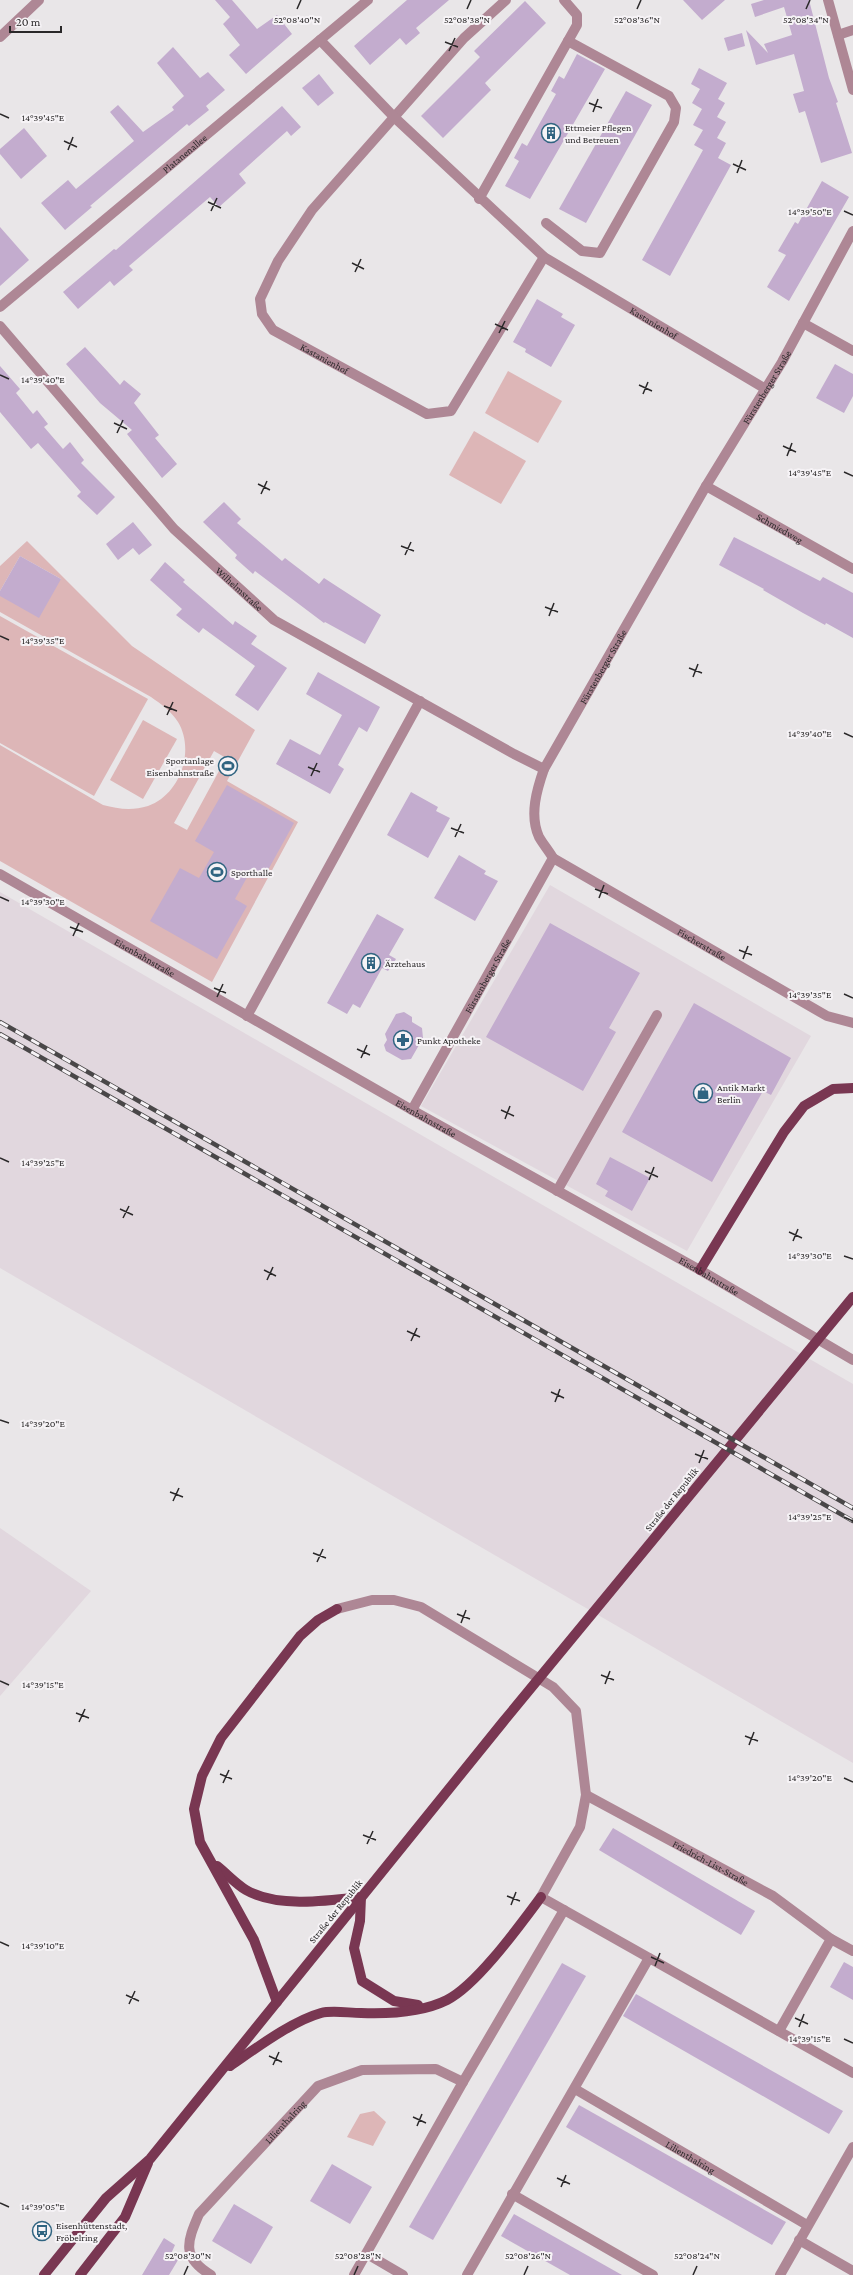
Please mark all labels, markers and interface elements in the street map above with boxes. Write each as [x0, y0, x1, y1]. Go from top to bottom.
scale bar [10, 8, 61, 34]
text: 52°08'40"N [274, 14, 321, 25]
text: 52°08'38"N [444, 14, 491, 25]
text: 52°08'36"N [614, 14, 660, 25]
text: 52°08'34"N [783, 14, 829, 25]
text: 20 m [16, 15, 41, 29]
text: 14°39'45"E [22, 112, 65, 123]
building icon: Ettmeier Pflegen und Betreuen [540, 122, 562, 144]
place label: Ettmeier Pflegen und Betreuen [565, 122, 632, 145]
street label: Platanenallee [160, 132, 209, 175]
text: 14°39'50"E [788, 206, 832, 217]
street label: Kastanienhof [628, 305, 680, 342]
street label: Kastanienhof [298, 341, 351, 377]
street label: Fürstenberger Straße [740, 348, 794, 426]
text: 14°39'40"E [21, 374, 65, 385]
text: 14°39'45"E [789, 467, 832, 478]
street label: Schmiedweg [755, 511, 805, 546]
street label: Wilhelmstraße [213, 565, 266, 614]
street label: Fürstenberger Straße [577, 627, 629, 706]
text: 14°39'35"E [22, 635, 65, 646]
text: 14°39'40"E [788, 728, 832, 739]
place label: Sportanlage Eisenbahnstraße [147, 755, 215, 778]
sports icon: Sportanlage Eisenbahnstraße [217, 755, 239, 777]
sports icon: Sporthalle [206, 861, 228, 883]
place label: Sporthalle [231, 867, 273, 878]
text: 14°39'30"E [21, 896, 65, 907]
street label: Fischerstraße [676, 926, 728, 963]
street label: Eisenbahnstraße [113, 936, 177, 979]
street label: Fürstenberger Straße [462, 936, 513, 1015]
building icon: Ärztehaus [360, 952, 382, 974]
place label: Ärztehaus [385, 958, 425, 969]
text: 14°39'35"E [789, 989, 832, 1000]
pharmacy icon: Punkt Apotheke [392, 1029, 414, 1051]
place label: Punkt Apotheke [417, 1035, 481, 1046]
shop icon: Antik Markt Berlin [692, 1082, 714, 1104]
place label: Antik Markt Berlin [717, 1082, 766, 1105]
street label: Eisenbahnstraße [394, 1097, 459, 1140]
text: 14°39'25"E [22, 1157, 65, 1168]
text: 14°39'30"E [788, 1250, 832, 1261]
street label: Eisenbahnstraße [677, 1254, 741, 1298]
text: 14°39'20"E [21, 1418, 65, 1429]
street label: Straße der Republik [642, 1465, 700, 1533]
text: 14°39'25"E [789, 1511, 832, 1522]
text: 14°39'15"E [22, 1679, 64, 1690]
text: 14°39'20"E [788, 1772, 832, 1783]
street label: Friedrich-List-Straße [671, 1838, 751, 1888]
street label: Straße der Republik [306, 1877, 364, 1945]
text: 14°39'10"E [22, 1940, 65, 1951]
text: 14°39'15"E [789, 2033, 831, 2044]
street label: Lilienthalring [263, 2098, 308, 2146]
street label: Lilienthalring [664, 2139, 717, 2176]
text: 14°39'05"E [21, 2201, 65, 2212]
bus stop icon: Eisenhüttenstadt, Fröbelring [31, 2220, 53, 2242]
place label: Eisenhüttenstadt, Fröbelring [56, 2220, 127, 2243]
text: 52°08'30"N [165, 2250, 212, 2261]
text: 52°08'28"N [335, 2250, 382, 2261]
text: 52°08'26"N [505, 2250, 552, 2261]
text: 52°08'24"N [674, 2250, 720, 2261]

